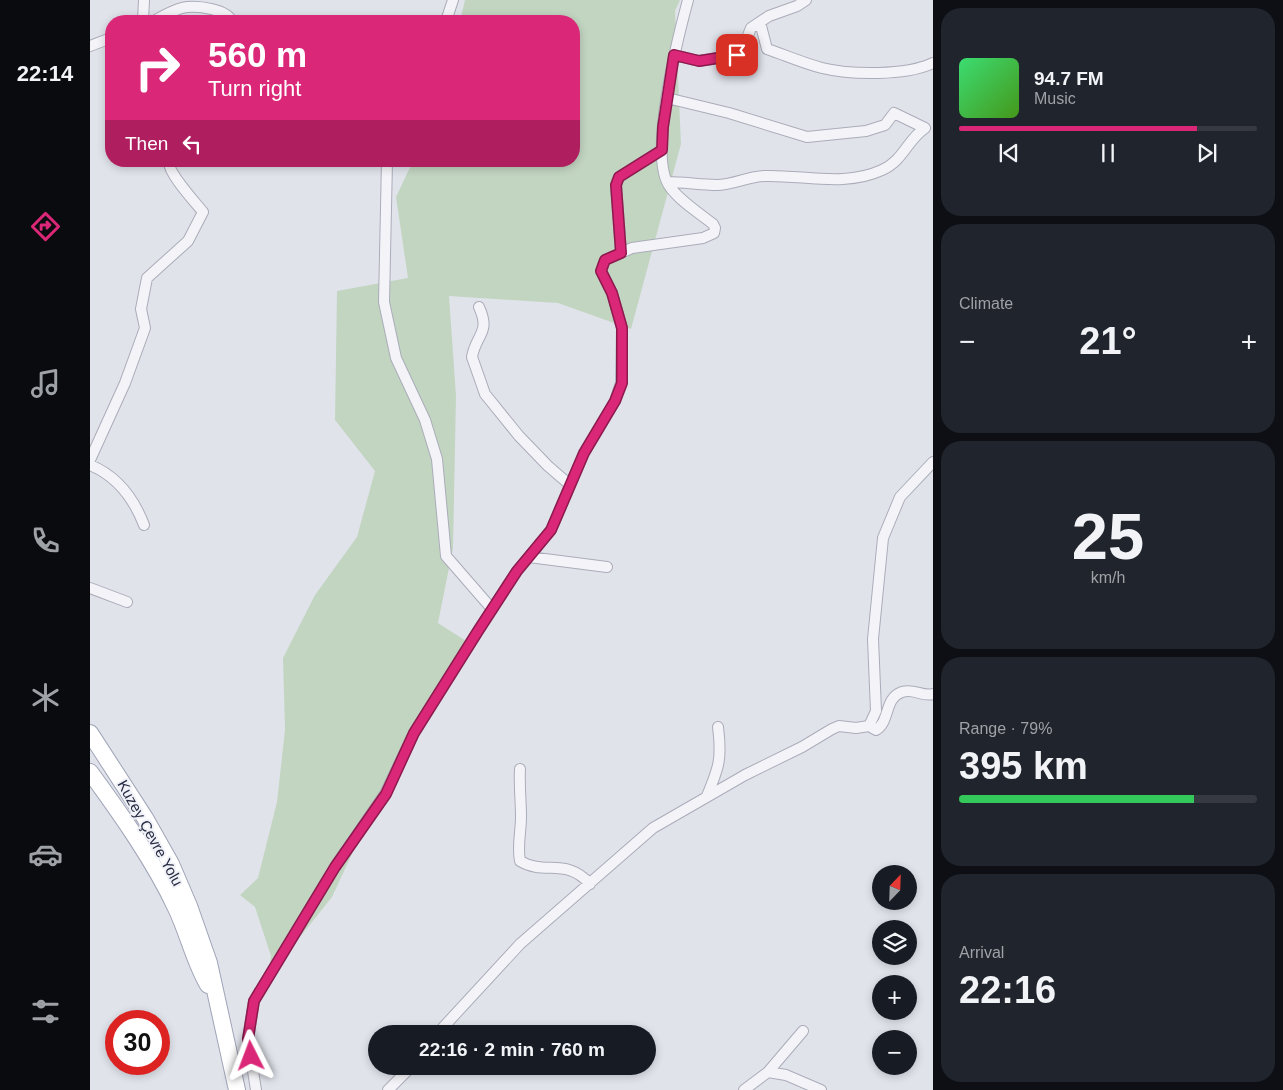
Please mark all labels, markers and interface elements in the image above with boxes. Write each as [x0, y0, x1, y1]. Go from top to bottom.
pin [716, 34, 758, 76]
icon: right [125, 35, 190, 100]
text: 560 m [208, 35, 307, 74]
icon: arrive [723, 41, 751, 69]
text: 22:14 [17, 61, 73, 86]
text: 94.7 FM [1034, 68, 1104, 89]
text: Turn right [208, 76, 301, 101]
text: Music [1034, 90, 1076, 107]
icon: left [178, 130, 206, 158]
text: Then [125, 133, 168, 154]
icon: previous [995, 139, 1023, 167]
icon: pause [1094, 139, 1122, 167]
icon: next [1193, 139, 1221, 167]
icon: directions [28, 209, 63, 244]
text: Climate [959, 295, 1013, 312]
text: 21° [1079, 320, 1137, 362]
text: − [959, 326, 975, 357]
text: + [1241, 326, 1257, 357]
icon: music [28, 366, 63, 401]
text: 25 [1072, 500, 1144, 573]
icon: phone [28, 523, 63, 558]
text: km/h [1091, 569, 1125, 586]
icon: climate [28, 680, 63, 715]
text: Range · 79% [959, 720, 1052, 737]
text: 395 km [959, 745, 1088, 787]
street label: Kuzey Çevre Yolu [114, 777, 187, 889]
icon: car [28, 837, 63, 872]
north arrow [872, 865, 918, 910]
map controls [872, 865, 917, 1075]
button: layers [872, 920, 917, 965]
text: Arrival [959, 944, 1004, 961]
text: 22:16 [959, 969, 1056, 1011]
button: + [872, 975, 917, 1020]
icon: filters [28, 994, 63, 1029]
speed limit sign: 30 [105, 1010, 170, 1075]
position arrow [224, 1029, 276, 1081]
button: − [872, 1030, 917, 1075]
text: 22:16 · 2 min · 760 m [419, 1039, 605, 1060]

